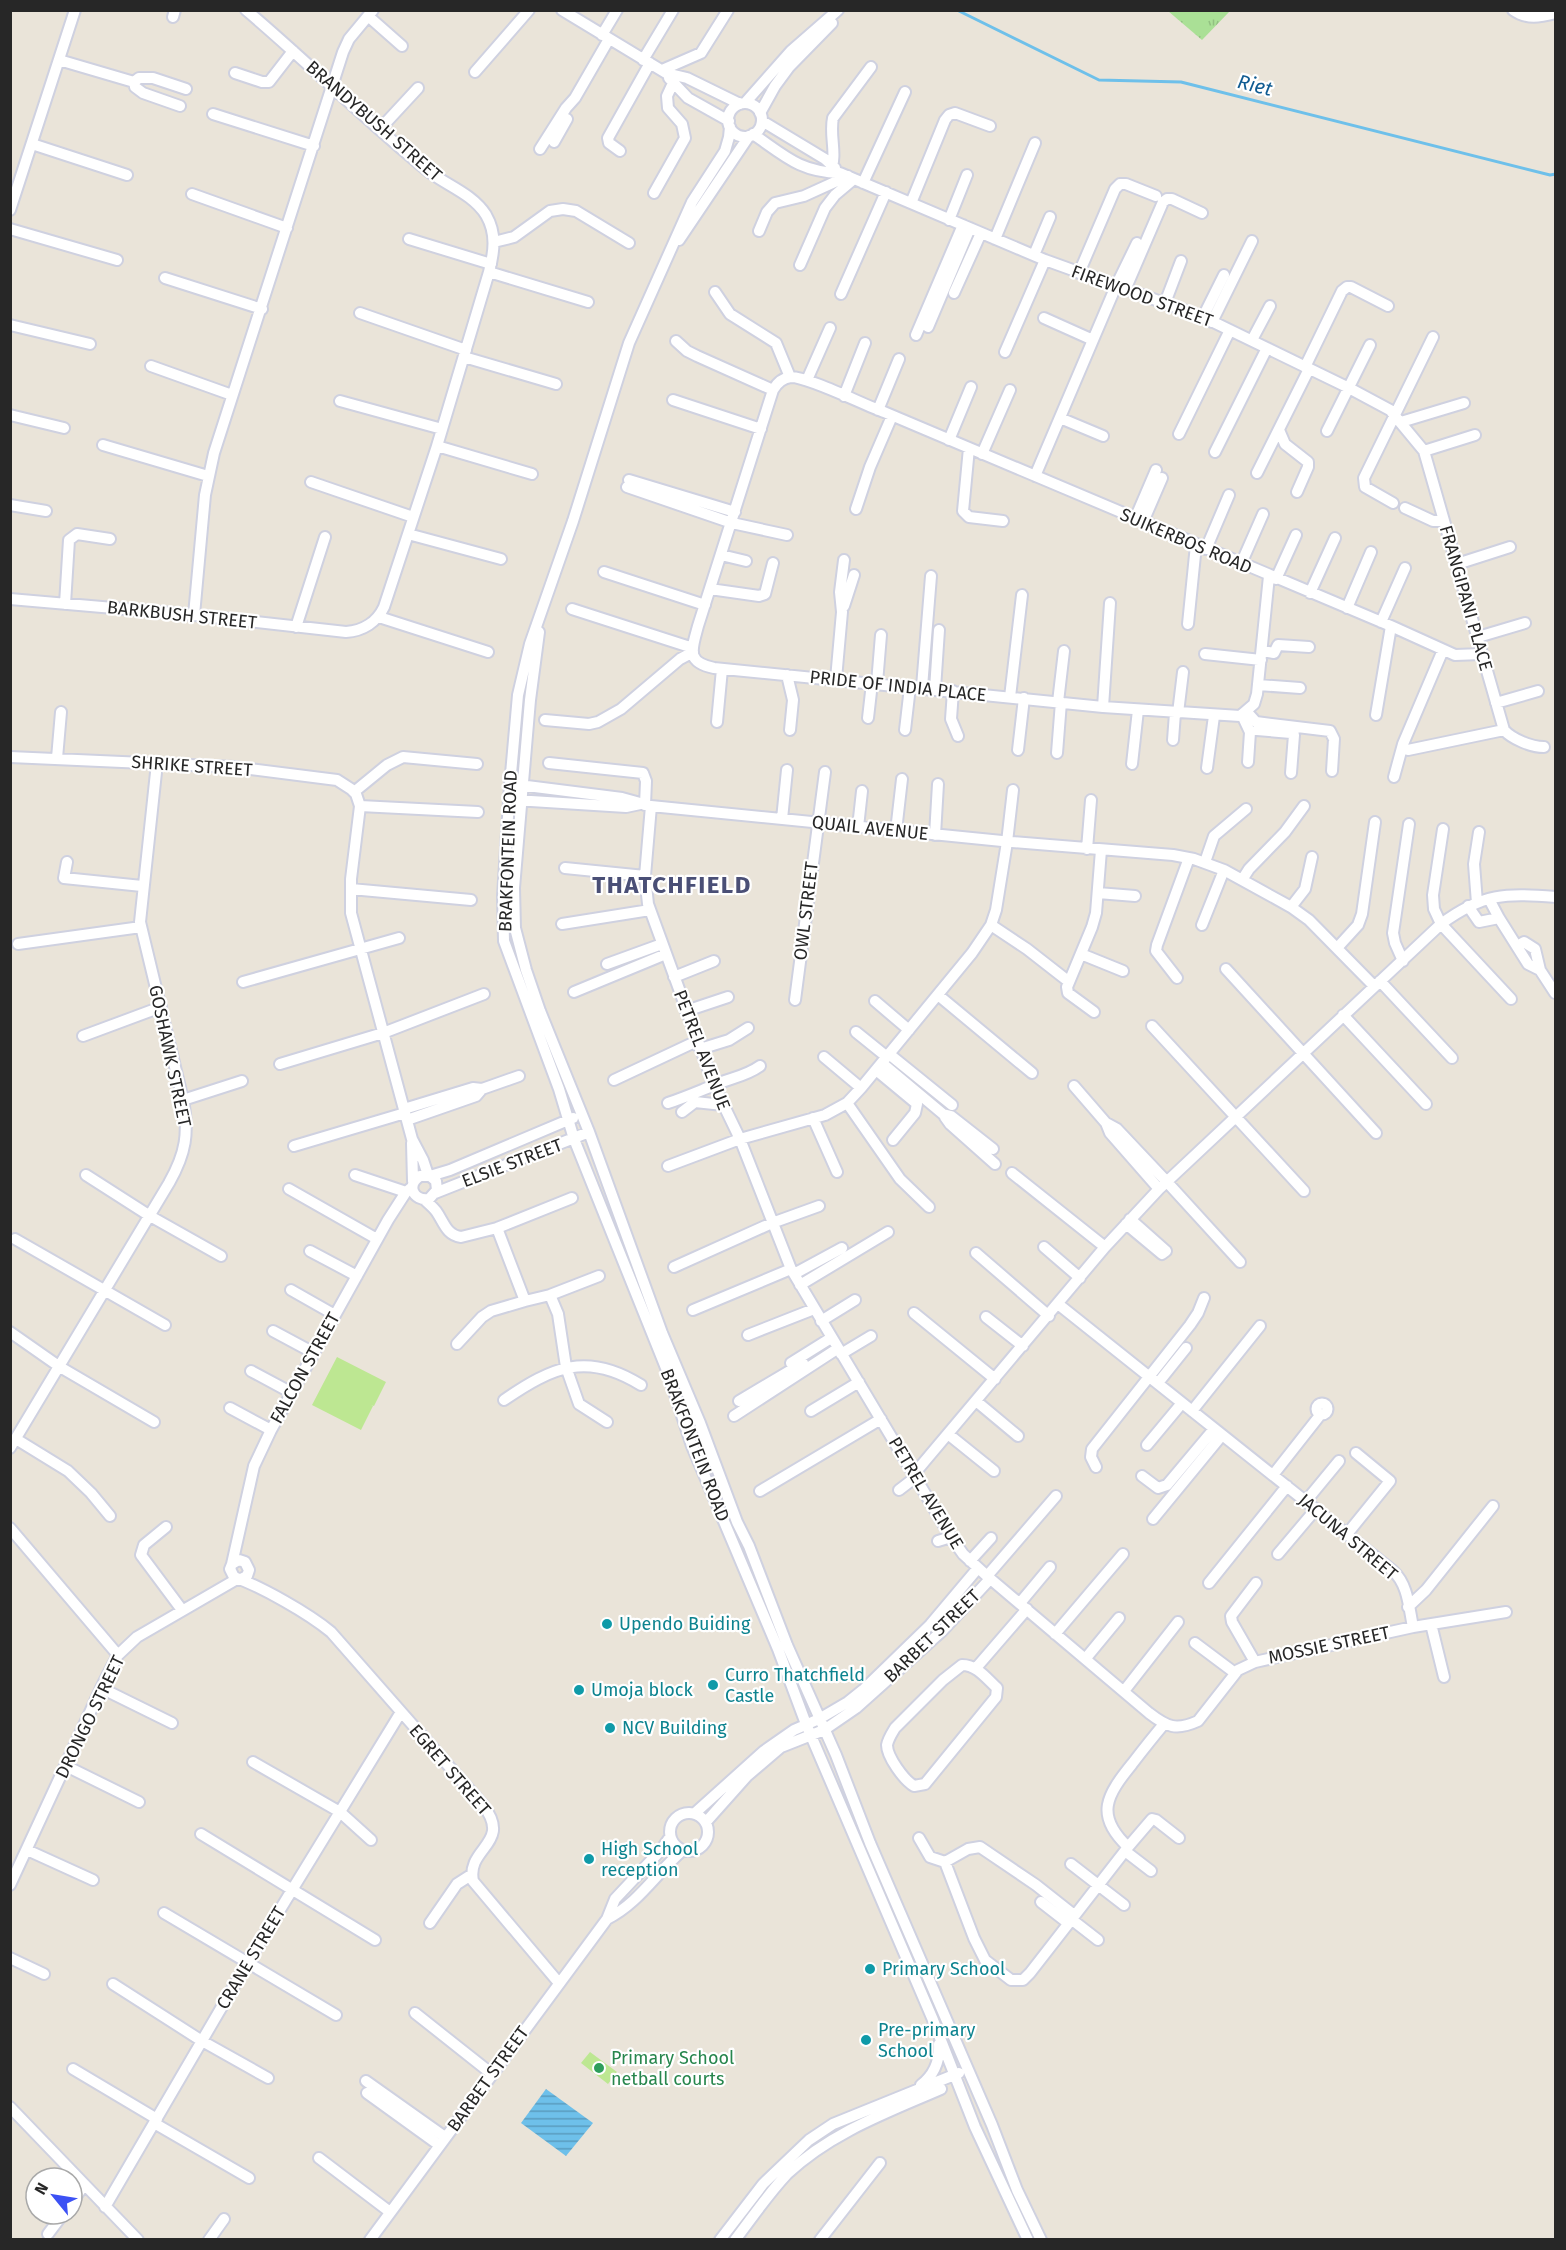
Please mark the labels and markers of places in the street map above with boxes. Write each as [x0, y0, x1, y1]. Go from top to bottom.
place label: Upendo Buiding [619, 1613, 751, 1635]
marker: Upendo Buiding [600, 1617, 614, 1631]
place label: Curro Thatchfield Castle [725, 1664, 865, 1707]
marker: Curro Thatchfield Castle [706, 1678, 720, 1692]
place label: Umoja block [591, 1679, 693, 1701]
marker: Umoja block [572, 1683, 586, 1697]
place label: NCV Building [622, 1717, 727, 1739]
marker: NCV Building [603, 1721, 617, 1735]
place label: High School reception [601, 1838, 698, 1881]
marker: High School reception [582, 1852, 596, 1866]
place label: Primary School [882, 1958, 1005, 1980]
marker: Primary School [863, 1962, 877, 1976]
place label: Pre-primary School [878, 2019, 975, 2062]
marker: Pre-primary School [859, 2033, 873, 2047]
place label: Primary School netball courts [611, 2047, 734, 2090]
marker: Primary School netball courts [592, 2061, 606, 2075]

